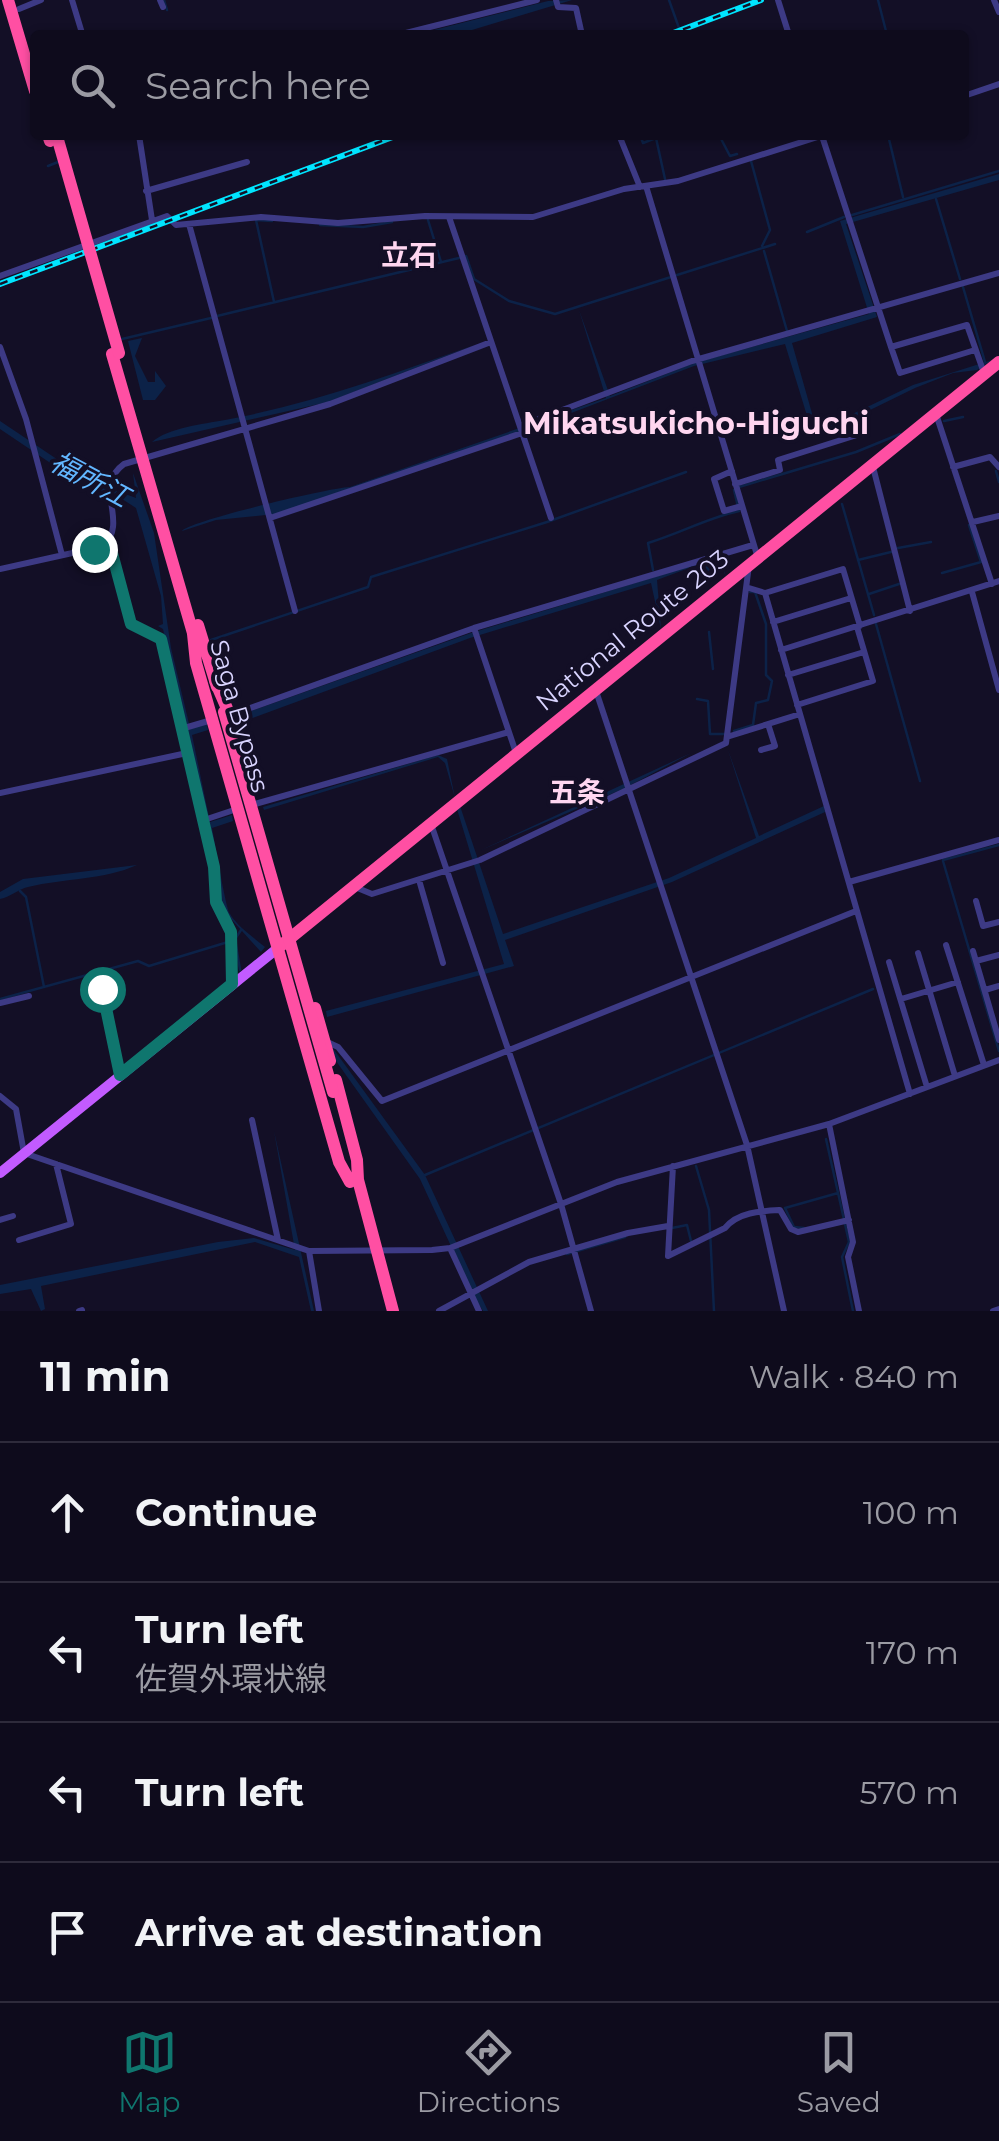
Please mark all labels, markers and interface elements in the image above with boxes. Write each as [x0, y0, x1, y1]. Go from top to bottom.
search box [30, 30, 969, 140]
icon: search [65, 58, 120, 113]
text: Search here [145, 62, 371, 109]
district label: 立石 [381, 238, 437, 272]
district label: Mikatsukicho-Higuchi [523, 405, 869, 442]
water label: 福所江 [45, 444, 138, 515]
route end [72, 527, 118, 573]
street label: National Route 203 [530, 543, 734, 717]
street label: Saga Bypass [204, 636, 276, 796]
district label: 五条 [549, 775, 605, 809]
route start [80, 967, 126, 1013]
text: 11 min [40, 1350, 171, 1402]
text: Walk · 840 m [749, 1357, 959, 1396]
icon: ahead [40, 1485, 95, 1540]
text: Continue [135, 1489, 317, 1536]
text: 100 m [863, 1493, 959, 1532]
text: Turn left [135, 1606, 304, 1653]
icon: left [40, 1625, 95, 1680]
text: 170 m [866, 1633, 959, 1672]
text: 佐賀外環状線 [135, 1659, 327, 1698]
icon: left [40, 1765, 95, 1820]
text: Turn left [135, 1769, 304, 1816]
text: 570 m [860, 1773, 959, 1812]
icon: arrive [40, 1905, 95, 1960]
text: Arrive at destination [135, 1909, 543, 1956]
tab: Map [118, 2025, 180, 2119]
tab: Directions [417, 2025, 560, 2119]
tab: Saved [797, 2025, 881, 2119]

